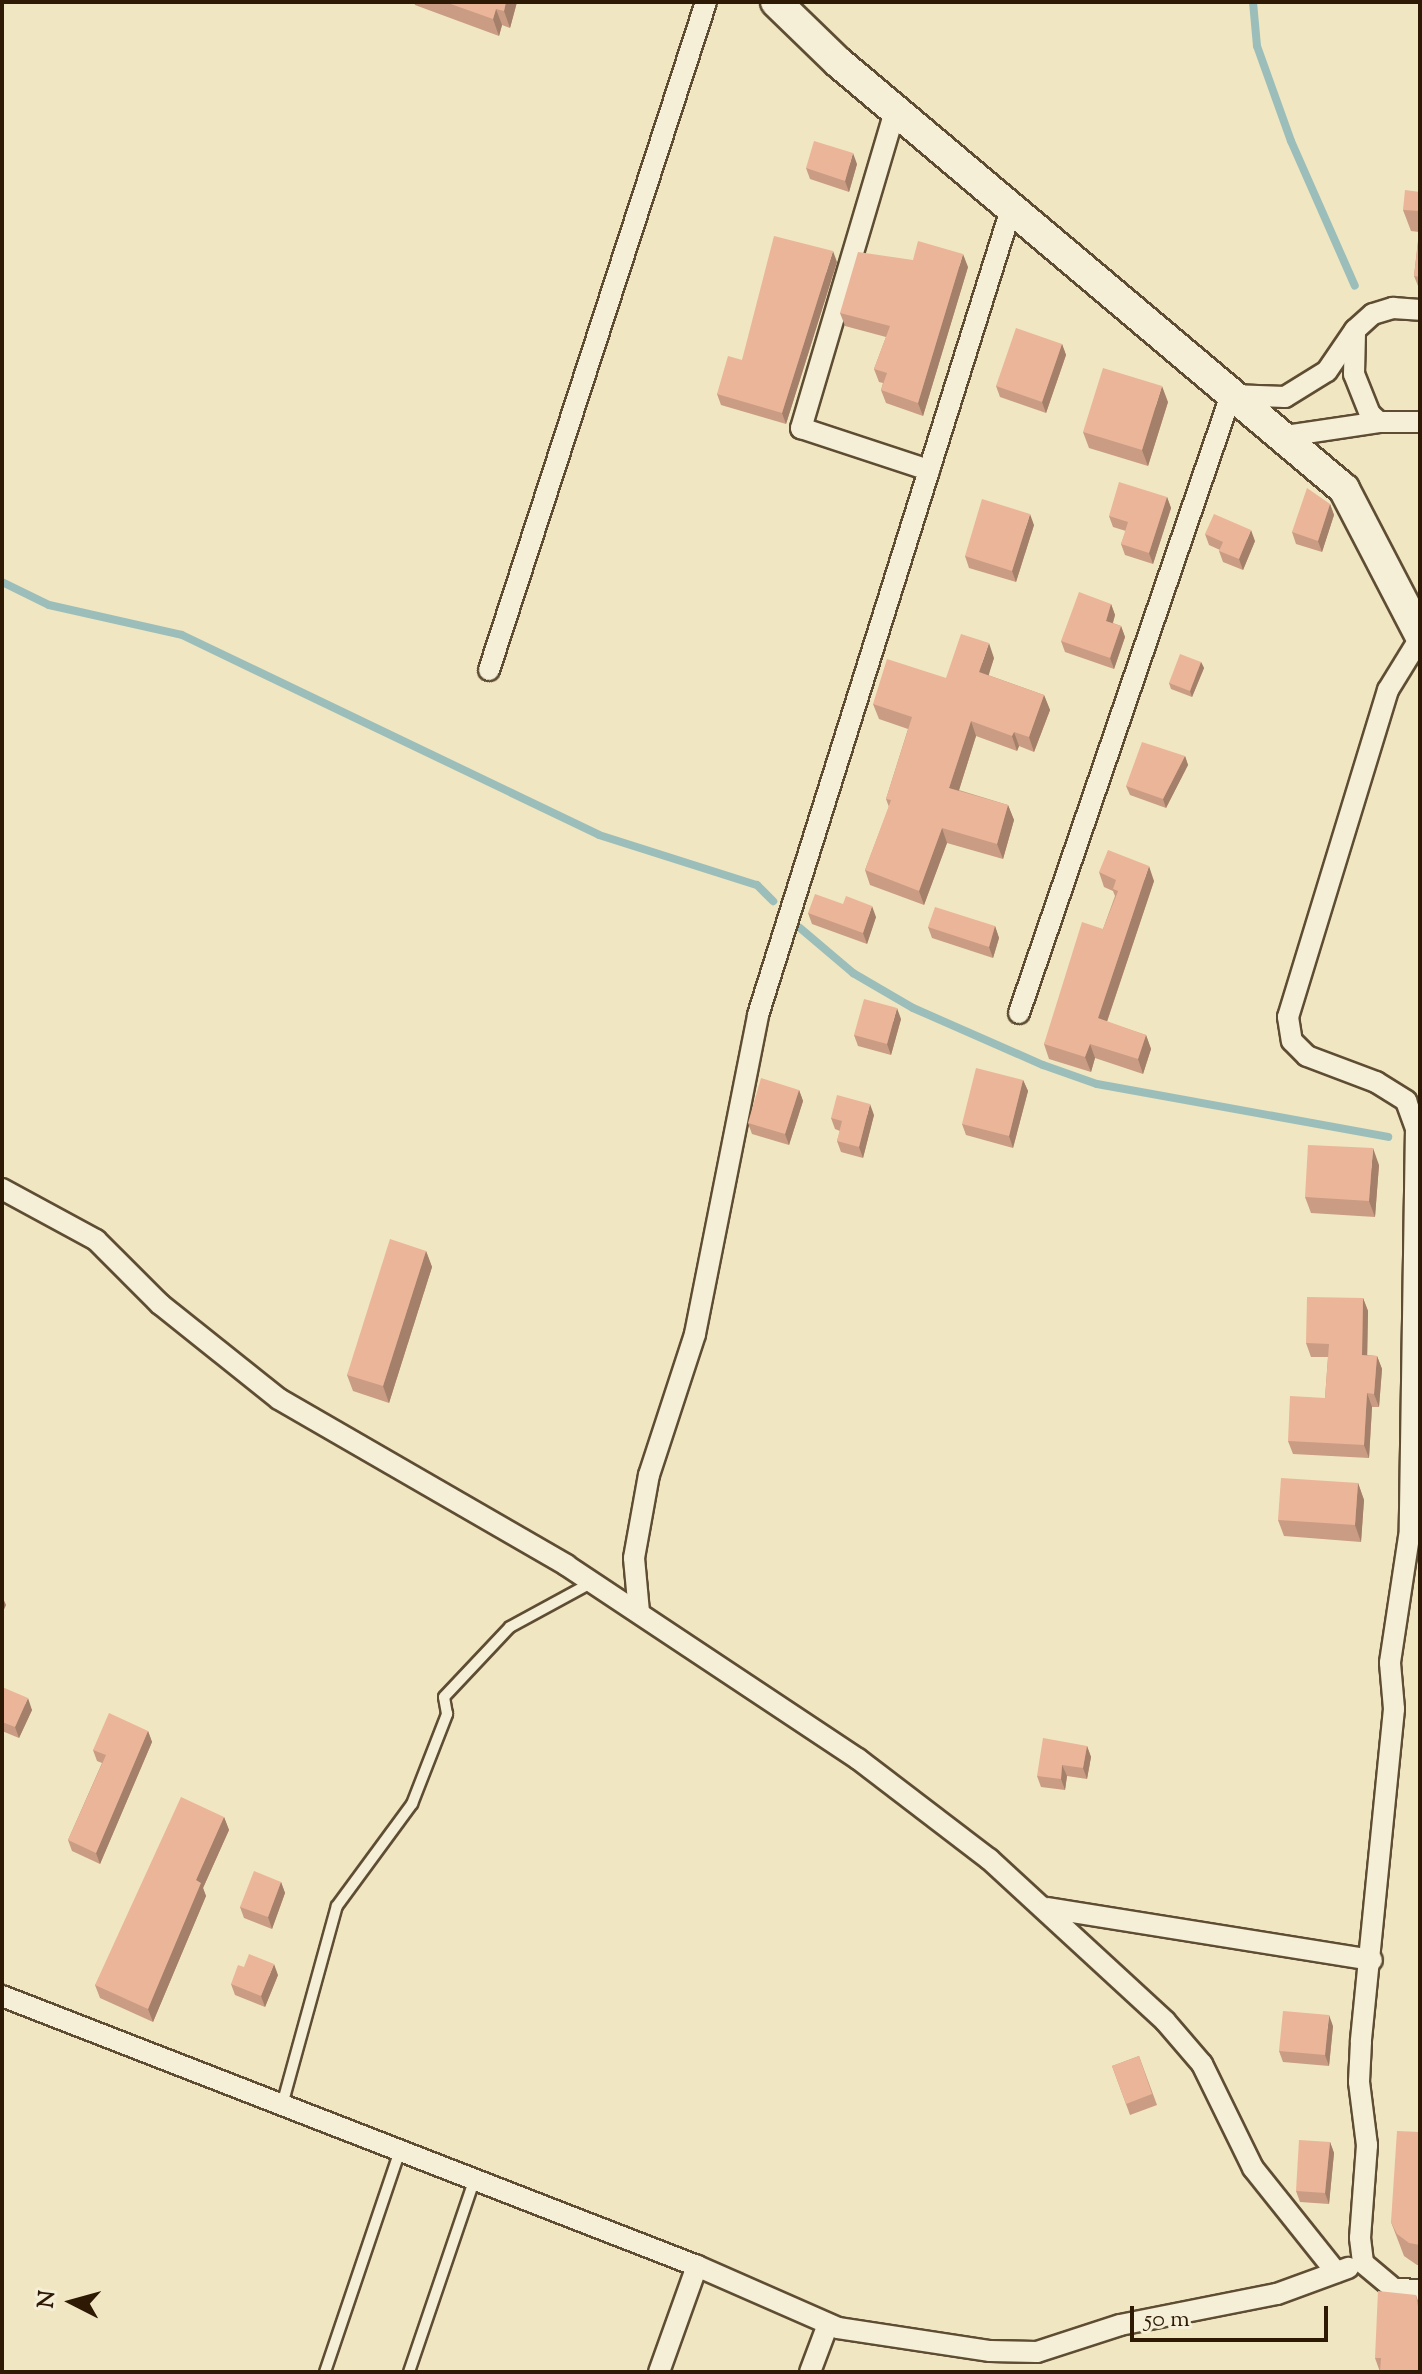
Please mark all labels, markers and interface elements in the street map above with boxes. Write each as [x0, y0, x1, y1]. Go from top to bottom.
north arrow [32, 2262, 112, 2342]
text: N [31, 2289, 65, 2310]
scale bar [1134, 2290, 1332, 2340]
text: 50 m [1144, 2303, 1190, 2337]

